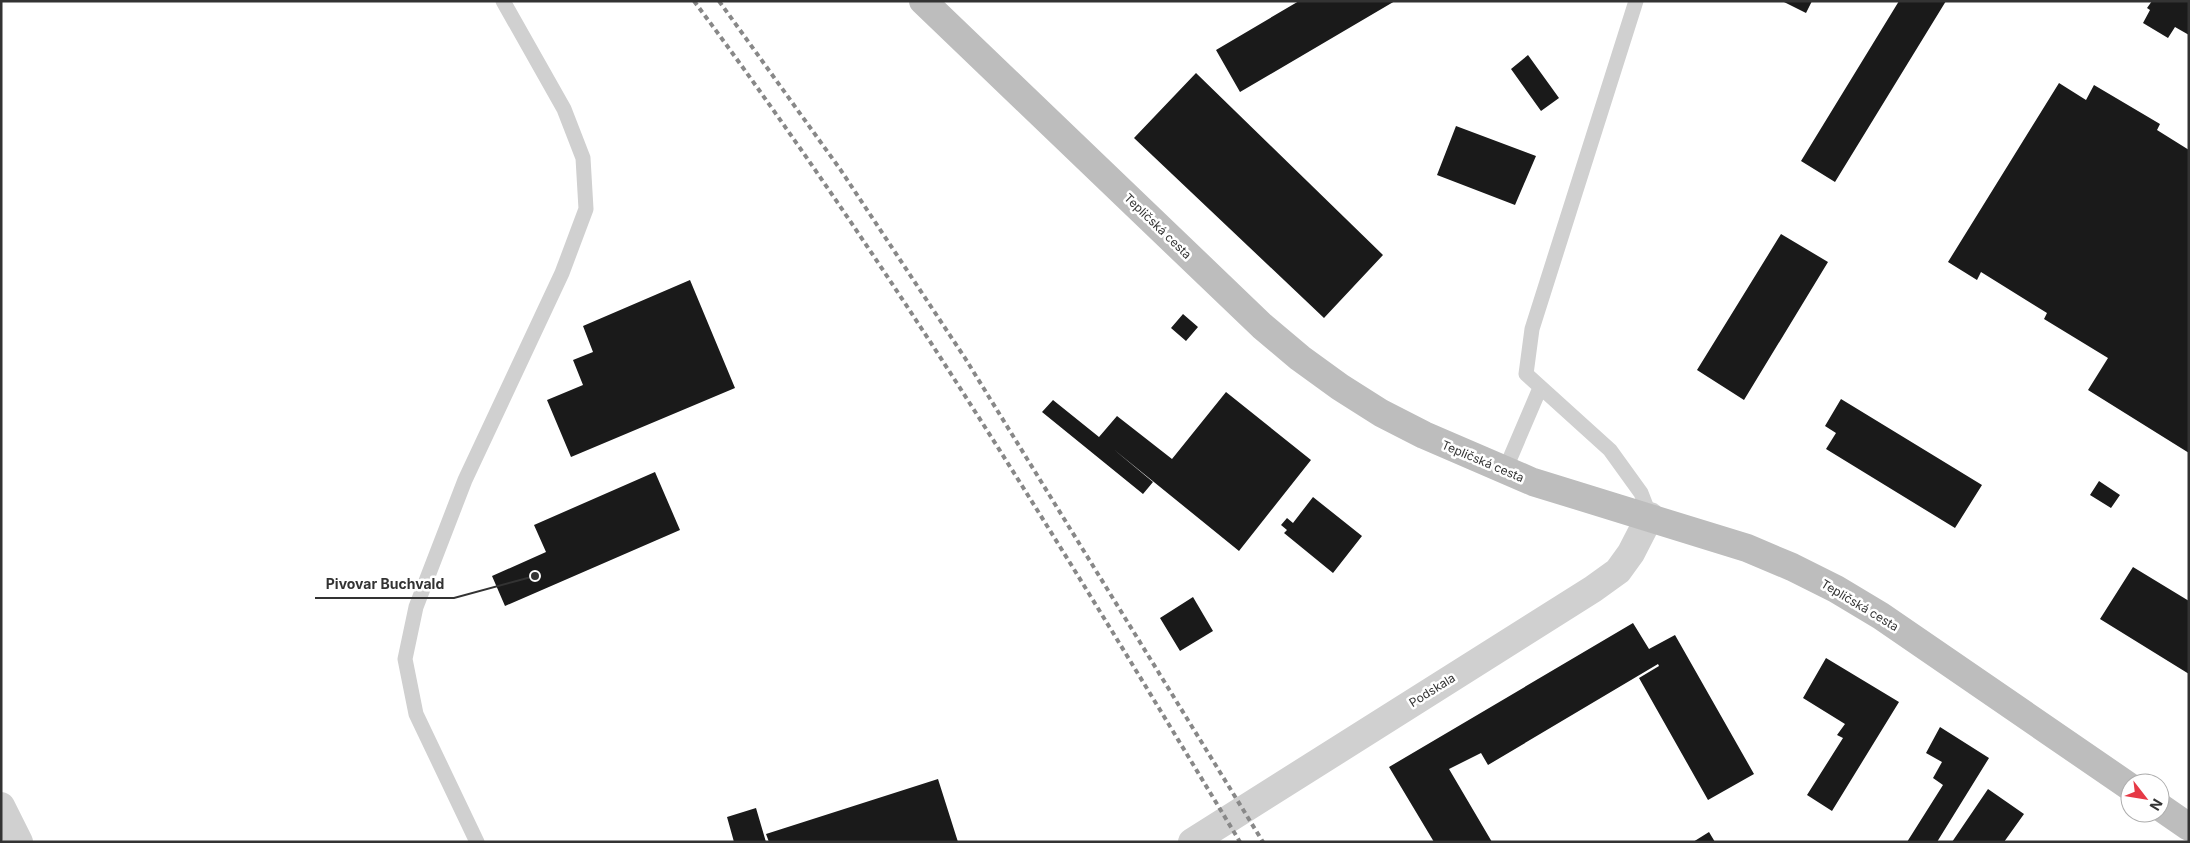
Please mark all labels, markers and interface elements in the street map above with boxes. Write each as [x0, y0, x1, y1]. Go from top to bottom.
street label: Tepličská cesta [1121, 190, 1195, 262]
street label: Tepličská cesta [1440, 437, 1526, 485]
callout: Pivovar Buchvald [315, 569, 454, 598]
text: Pivovar Buchvald [326, 575, 444, 592]
street label: Tepličská cesta [1819, 576, 1901, 634]
street label: Podskala [1406, 670, 1458, 710]
north arrow [2120, 773, 2170, 823]
text: N [2147, 796, 2167, 814]

